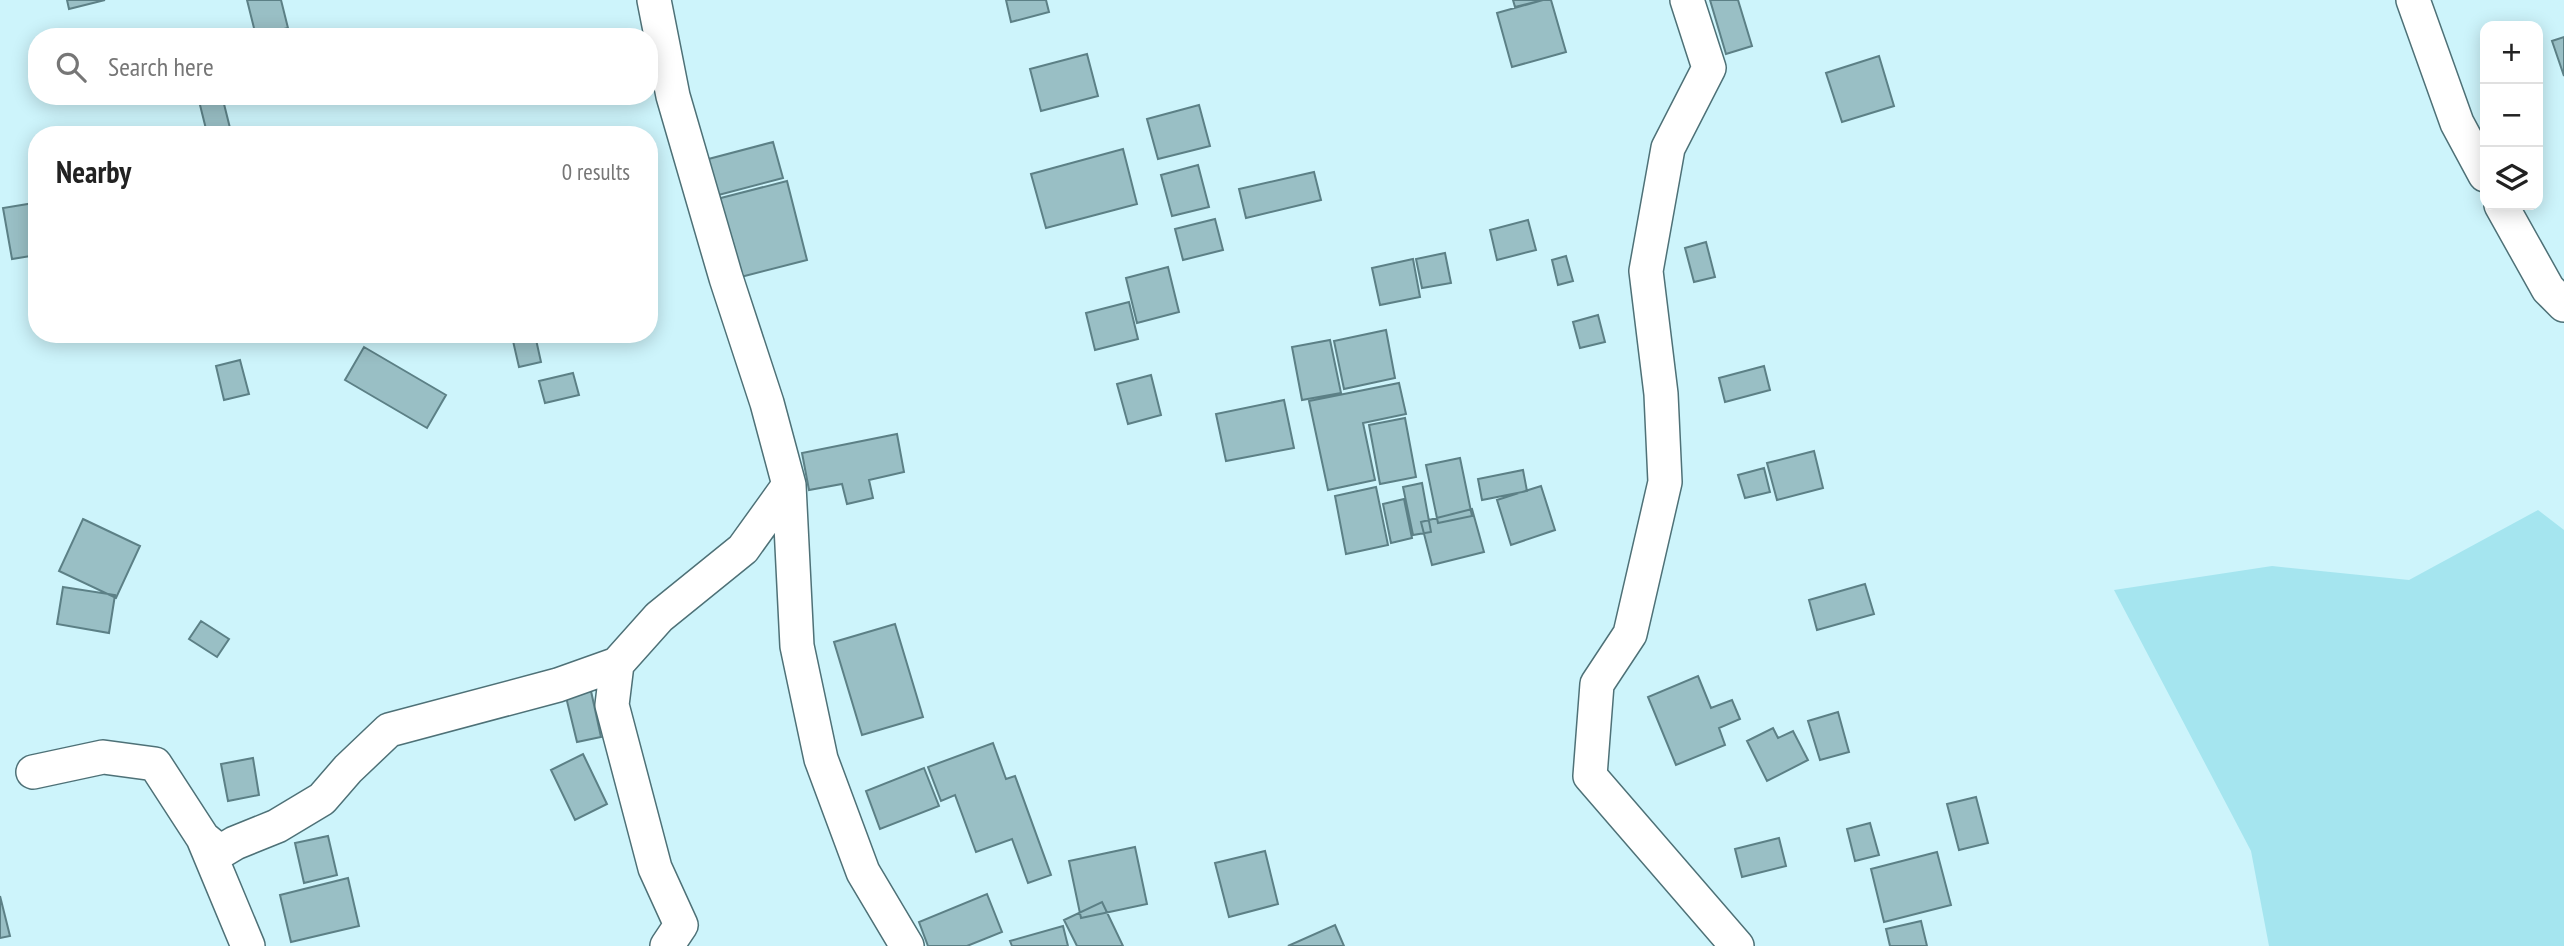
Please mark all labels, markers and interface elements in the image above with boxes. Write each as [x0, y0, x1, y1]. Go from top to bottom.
map controls [2480, 21, 2543, 210]
button: + [2480, 21, 2543, 84]
search box [28, 28, 658, 105]
icon: search [52, 48, 90, 86]
text: Search here [108, 50, 214, 83]
button: − [2480, 84, 2543, 147]
button: layers [2480, 147, 2543, 210]
text: Nearby [56, 152, 131, 191]
text: 0 results [562, 157, 630, 186]

